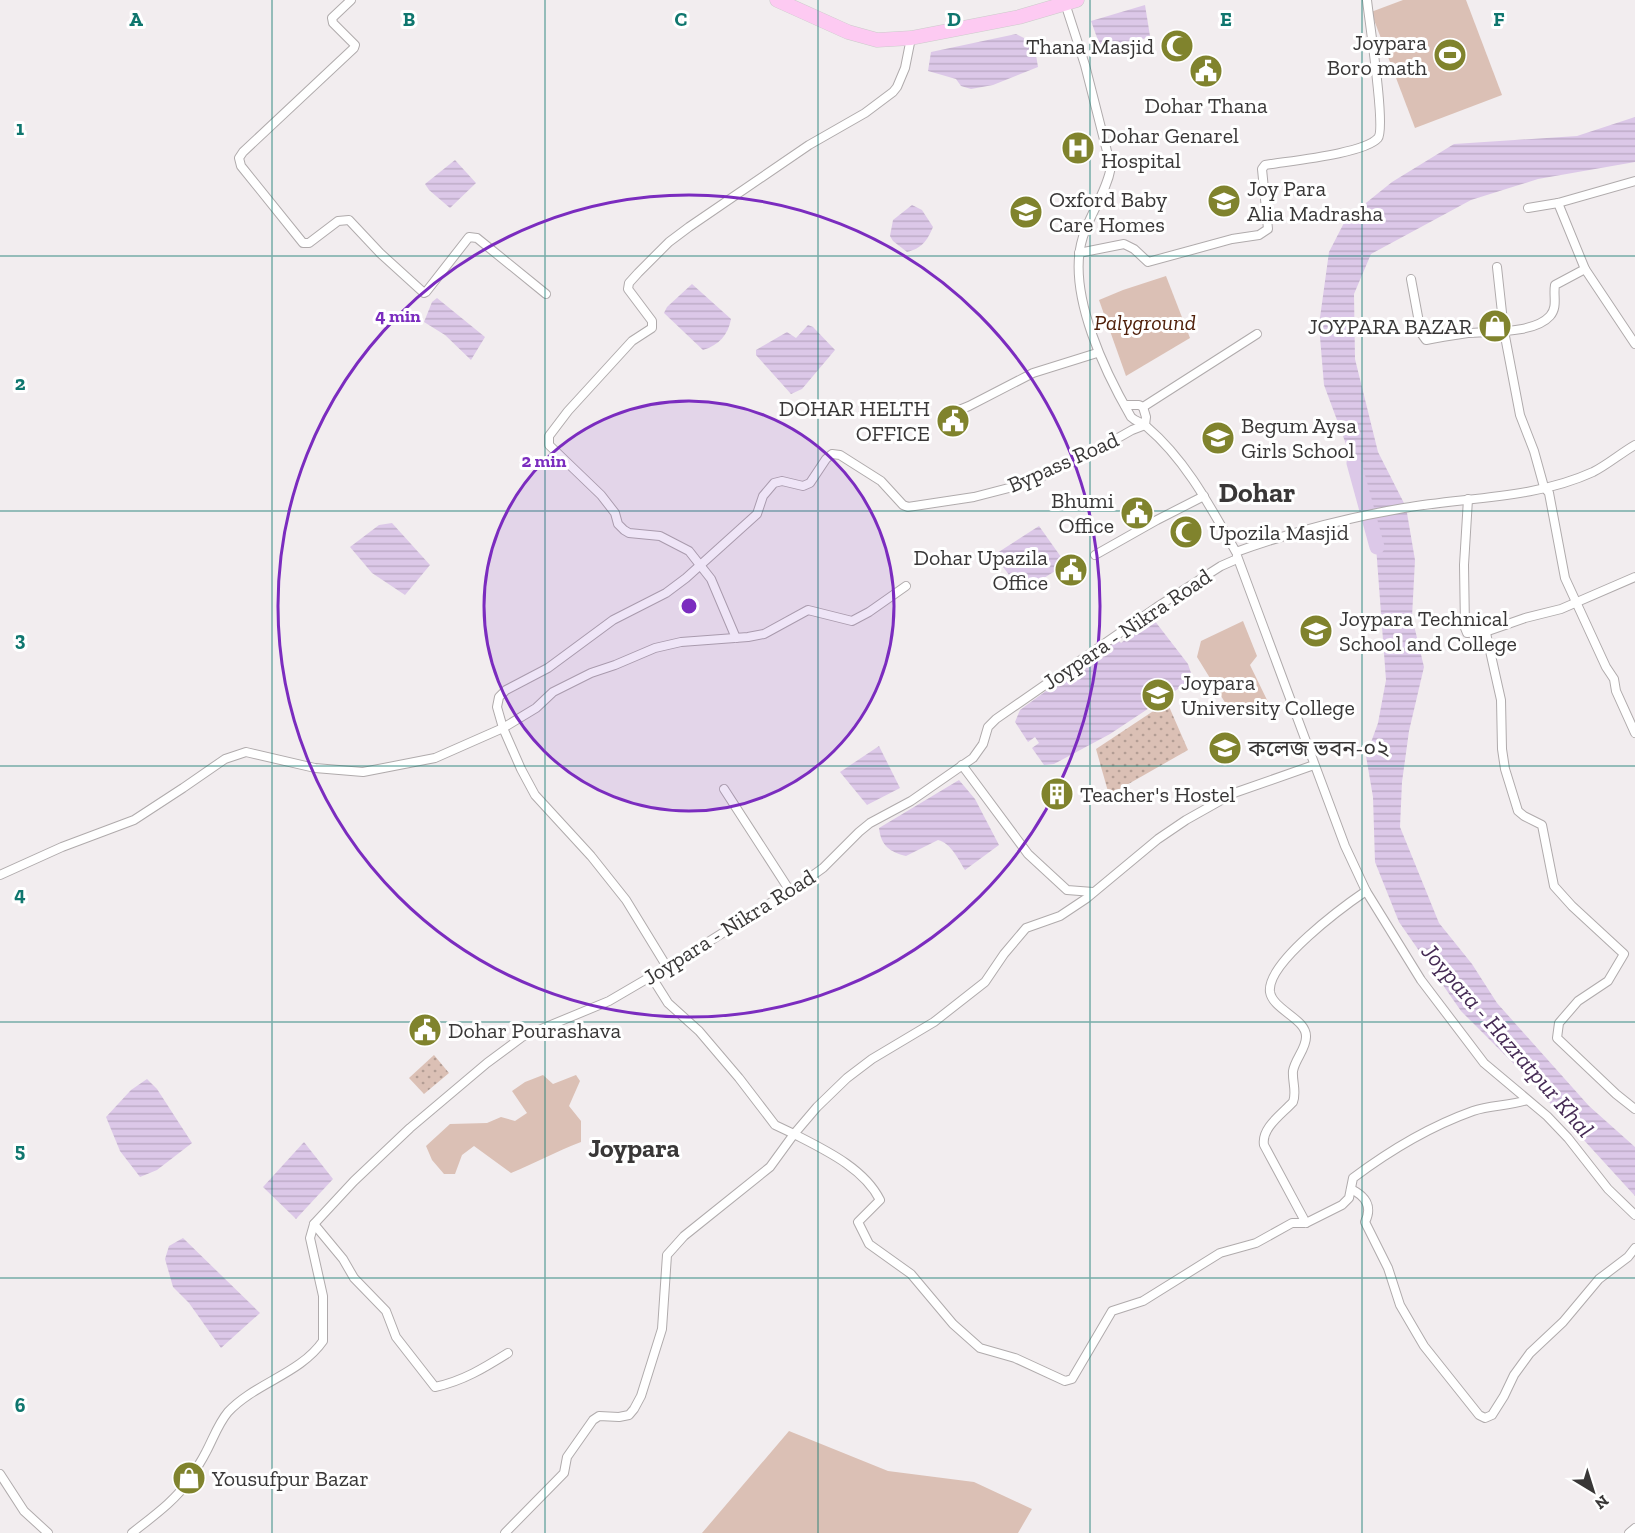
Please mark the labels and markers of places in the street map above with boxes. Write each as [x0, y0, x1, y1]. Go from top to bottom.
mosque icon: Thana Masjid [1159, 28, 1195, 64]
place label: Joypara Boro math [1327, 29, 1428, 81]
place label: Thana Masjid [1026, 33, 1154, 60]
sports icon: Joypara Boro math [1432, 37, 1468, 73]
public building icon: Dohar Thana [1188, 53, 1224, 89]
place label: Dohar Thana [1144, 92, 1268, 119]
place label: Dohar Genarel Hospital [1101, 122, 1239, 174]
hospital icon: Dohar Genarel Hospital [1060, 130, 1096, 166]
place label: Joy Para Alia Madrasha [1247, 175, 1384, 227]
school or university icon: Joy Para Alia Madrasha [1206, 183, 1242, 219]
place label: Oxford Baby Care Homes [1049, 186, 1168, 238]
school or university icon: Oxford Baby Care Homes [1008, 194, 1044, 230]
shop icon: JOYPARA BAZAR [1477, 308, 1513, 344]
place label: JOYPARA BAZAR [1308, 313, 1472, 340]
place label: DOHAR HELTH OFFICE [779, 395, 930, 447]
public building icon: DOHAR HELTH OFFICE [935, 403, 971, 439]
place label: Begum Aysa Girls School [1241, 412, 1357, 464]
school or university icon: Begum Aysa Girls School [1200, 420, 1236, 456]
place label: Bhumi Office [1051, 487, 1114, 539]
public building icon: Bhumi Office [1119, 495, 1155, 531]
mosque icon: Upozila Masjid [1168, 514, 1204, 550]
place label: Upozila Masjid [1209, 519, 1349, 546]
place label: Dohar Upazila Office [913, 544, 1048, 596]
public building icon: Dohar Upazila Office [1053, 552, 1089, 588]
centre of rings [679, 596, 699, 616]
place label: Joypara Technical School and College [1339, 605, 1517, 657]
school or university icon: Joypara Technical School and College [1298, 613, 1334, 649]
place label: Joypara University College [1181, 669, 1355, 721]
school or university icon: Joypara University College [1140, 677, 1176, 713]
school or university icon: কলেজ ভবন-০২ [1207, 730, 1243, 766]
place label: কলেজ ভবন-০২ [1247, 735, 1389, 762]
building icon: Teacher's Hostel [1039, 776, 1075, 812]
place label: Teacher's Hostel [1080, 781, 1236, 808]
public building icon: Dohar Pourashava [407, 1012, 443, 1048]
place label: Dohar Pourashava [448, 1017, 622, 1044]
shop icon: Yousufpur Bazar [171, 1460, 207, 1496]
place label: Yousufpur Bazar [211, 1465, 369, 1492]

